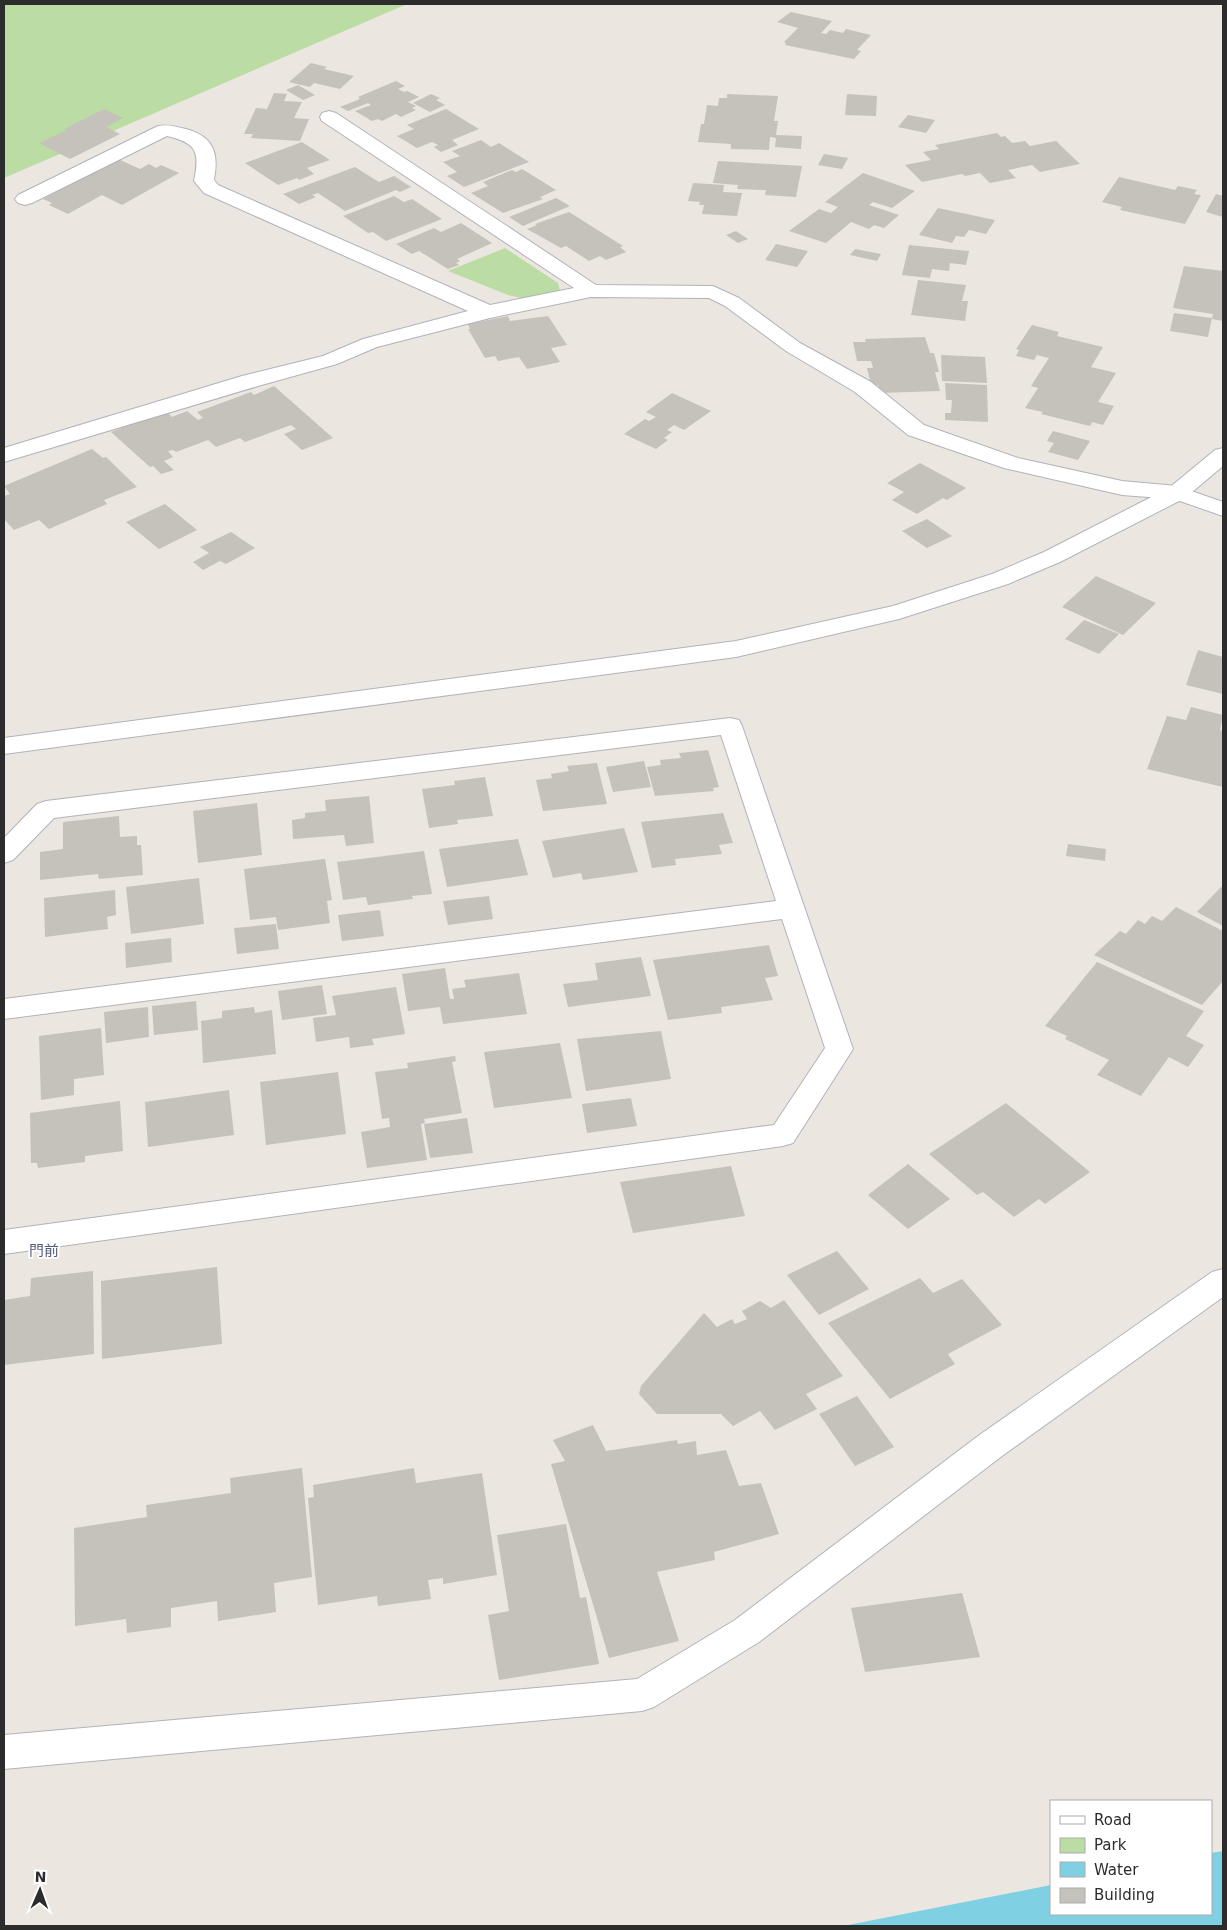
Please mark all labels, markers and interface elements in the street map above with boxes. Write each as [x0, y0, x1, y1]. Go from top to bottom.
district label: 門前 [29, 1242, 59, 1260]
legend [1050, 1800, 1212, 1915]
text: Road [1094, 1811, 1132, 1829]
text: Park [1094, 1836, 1127, 1854]
text: Water [1094, 1861, 1139, 1879]
north arrow [15, 1865, 65, 1915]
text: N [34, 1869, 47, 1885]
text: Building [1094, 1886, 1155, 1904]

